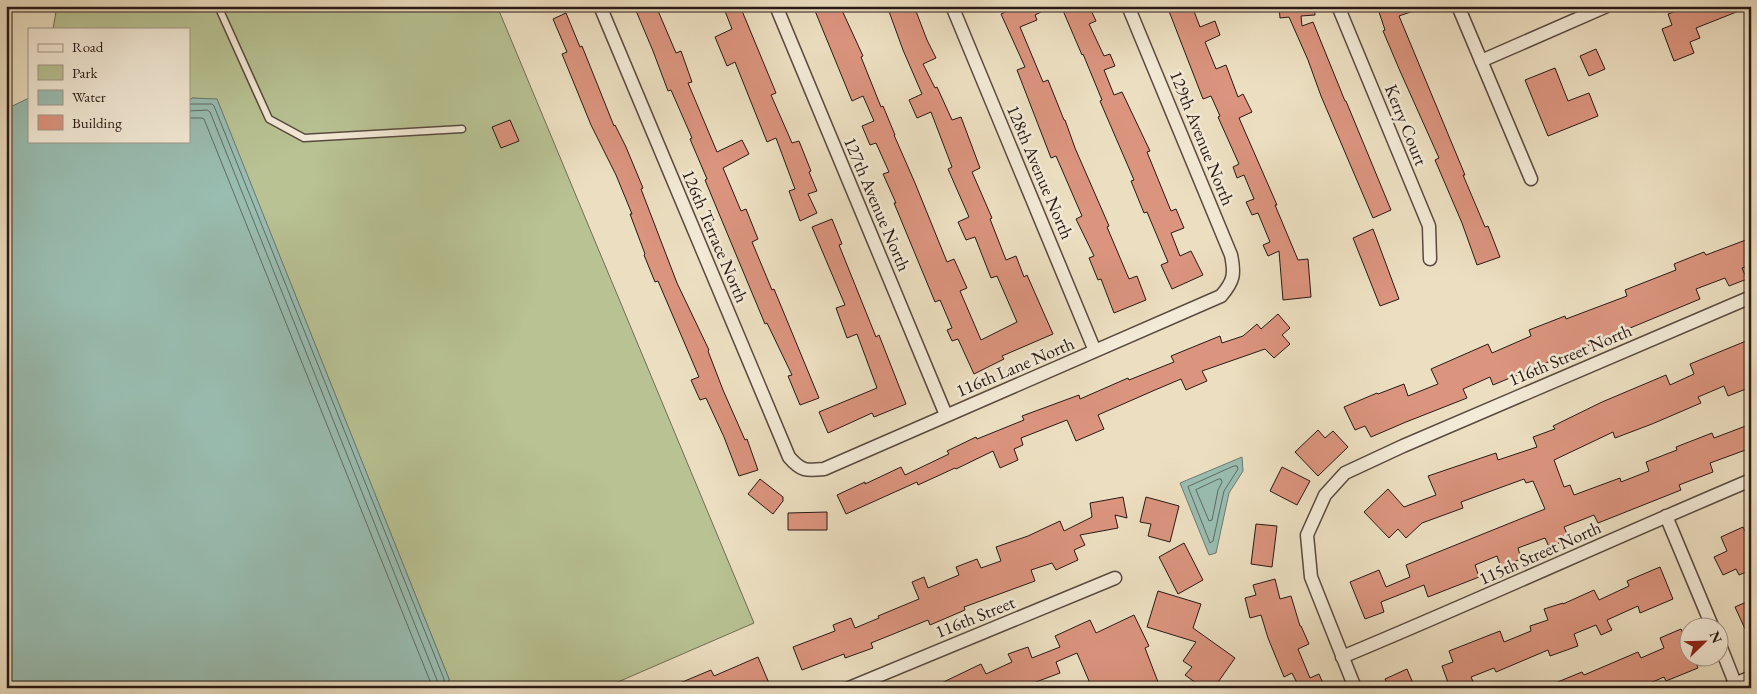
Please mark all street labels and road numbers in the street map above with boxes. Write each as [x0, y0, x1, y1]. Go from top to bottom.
street label: 129th Avenue North [1165, 67, 1240, 209]
street label: Kerry Court [1380, 81, 1433, 169]
street label: 128th Avenue North [1002, 101, 1079, 242]
street label: 127th Avenue North [839, 133, 916, 274]
street label: 126th Terrace North [677, 166, 754, 306]
street label: 116th Street North [1505, 318, 1635, 391]
street label: 116th Lane North [952, 331, 1077, 402]
street label: 115th Street North [1475, 515, 1605, 590]
street label: 116th Street [932, 590, 1018, 643]

